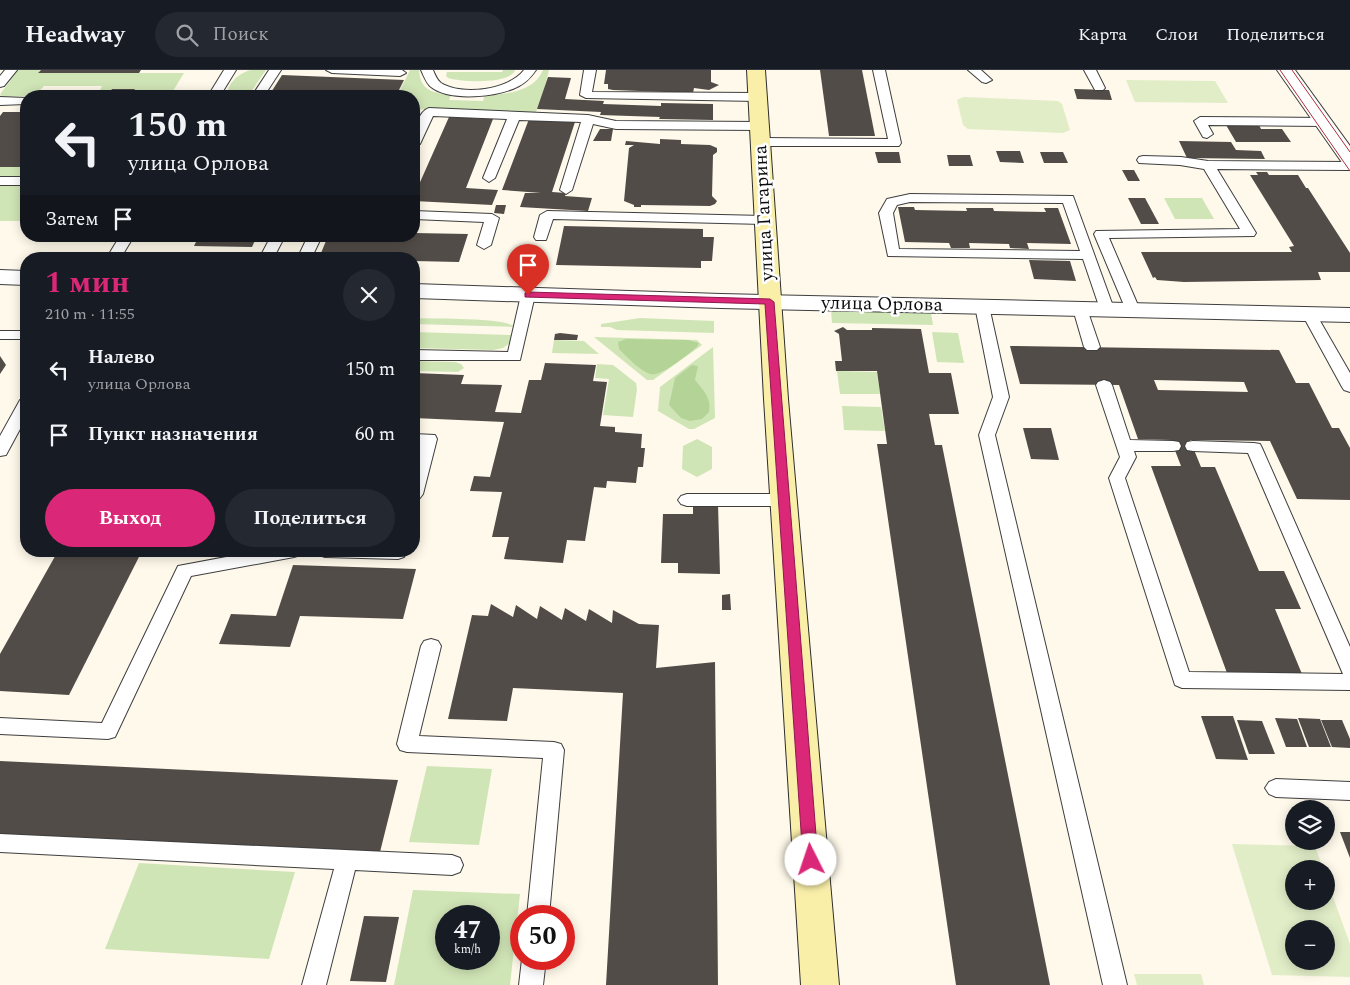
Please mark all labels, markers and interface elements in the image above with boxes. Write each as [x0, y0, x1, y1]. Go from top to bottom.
search box [155, 12, 505, 57]
text: Headway [25, 17, 125, 53]
text: Поиск [213, 20, 269, 49]
icon: search [173, 21, 201, 49]
text: Карта [1078, 21, 1127, 48]
text: Слои [1155, 21, 1198, 48]
text: Поделиться [1226, 21, 1325, 48]
text: 150 m [128, 99, 227, 152]
icon: left [45, 110, 110, 175]
street label: улица Гагарина [746, 143, 782, 283]
text: улица Орлова [128, 147, 269, 180]
text: Затем [45, 205, 99, 234]
icon: arrive [109, 205, 137, 233]
pin [507, 244, 549, 295]
icon: arrive [514, 251, 542, 279]
text: 1 мин [45, 260, 130, 306]
button: close [343, 269, 395, 321]
street label: улица Орлова [820, 288, 944, 320]
text: 210 m · 11:55 [45, 302, 135, 326]
text: Налево [88, 343, 155, 372]
text: 150 m [345, 355, 395, 384]
icon: left [45, 356, 73, 384]
text: улица Орлова [88, 372, 191, 396]
text: Пункт назначения [88, 420, 258, 449]
text: 60 m [355, 420, 395, 449]
icon: arrive [45, 421, 73, 449]
button: Выход [45, 489, 215, 547]
button: Поделиться [225, 489, 395, 547]
map controls [1285, 800, 1335, 970]
button: layers [1285, 800, 1335, 850]
position arrow [784, 833, 836, 885]
button: + [1285, 860, 1335, 910]
speed limit sign: 50 [510, 905, 575, 970]
text: 47 [453, 912, 482, 950]
button: − [1285, 920, 1335, 970]
text: km/h [454, 940, 481, 959]

